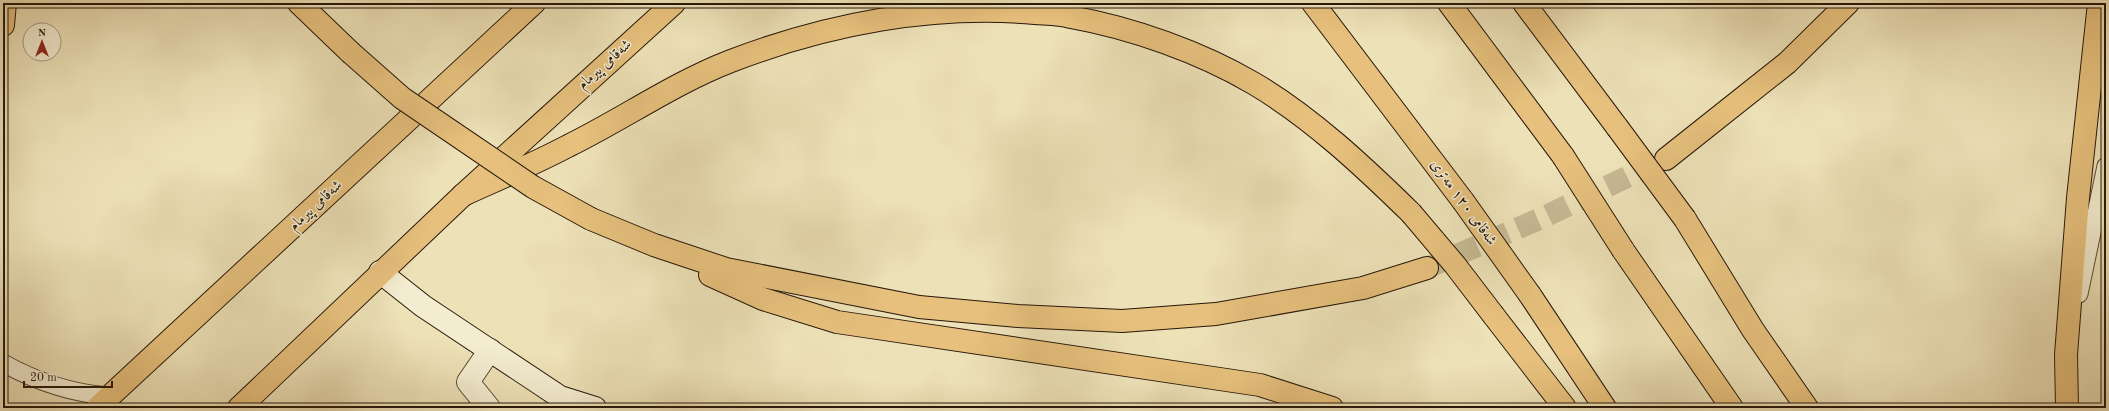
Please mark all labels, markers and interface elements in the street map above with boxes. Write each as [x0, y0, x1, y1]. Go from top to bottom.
north arrow [22, 22, 62, 62]
text: N [38, 28, 47, 39]
street label: شەقامی پیرمام [575, 37, 637, 96]
street label: شەقامی ١٢٠ مەتری [1427, 157, 1499, 249]
street label: شەقامی پیرمام [287, 178, 348, 237]
scale bar [24, 363, 112, 389]
text: 20 m [30, 372, 57, 384]

